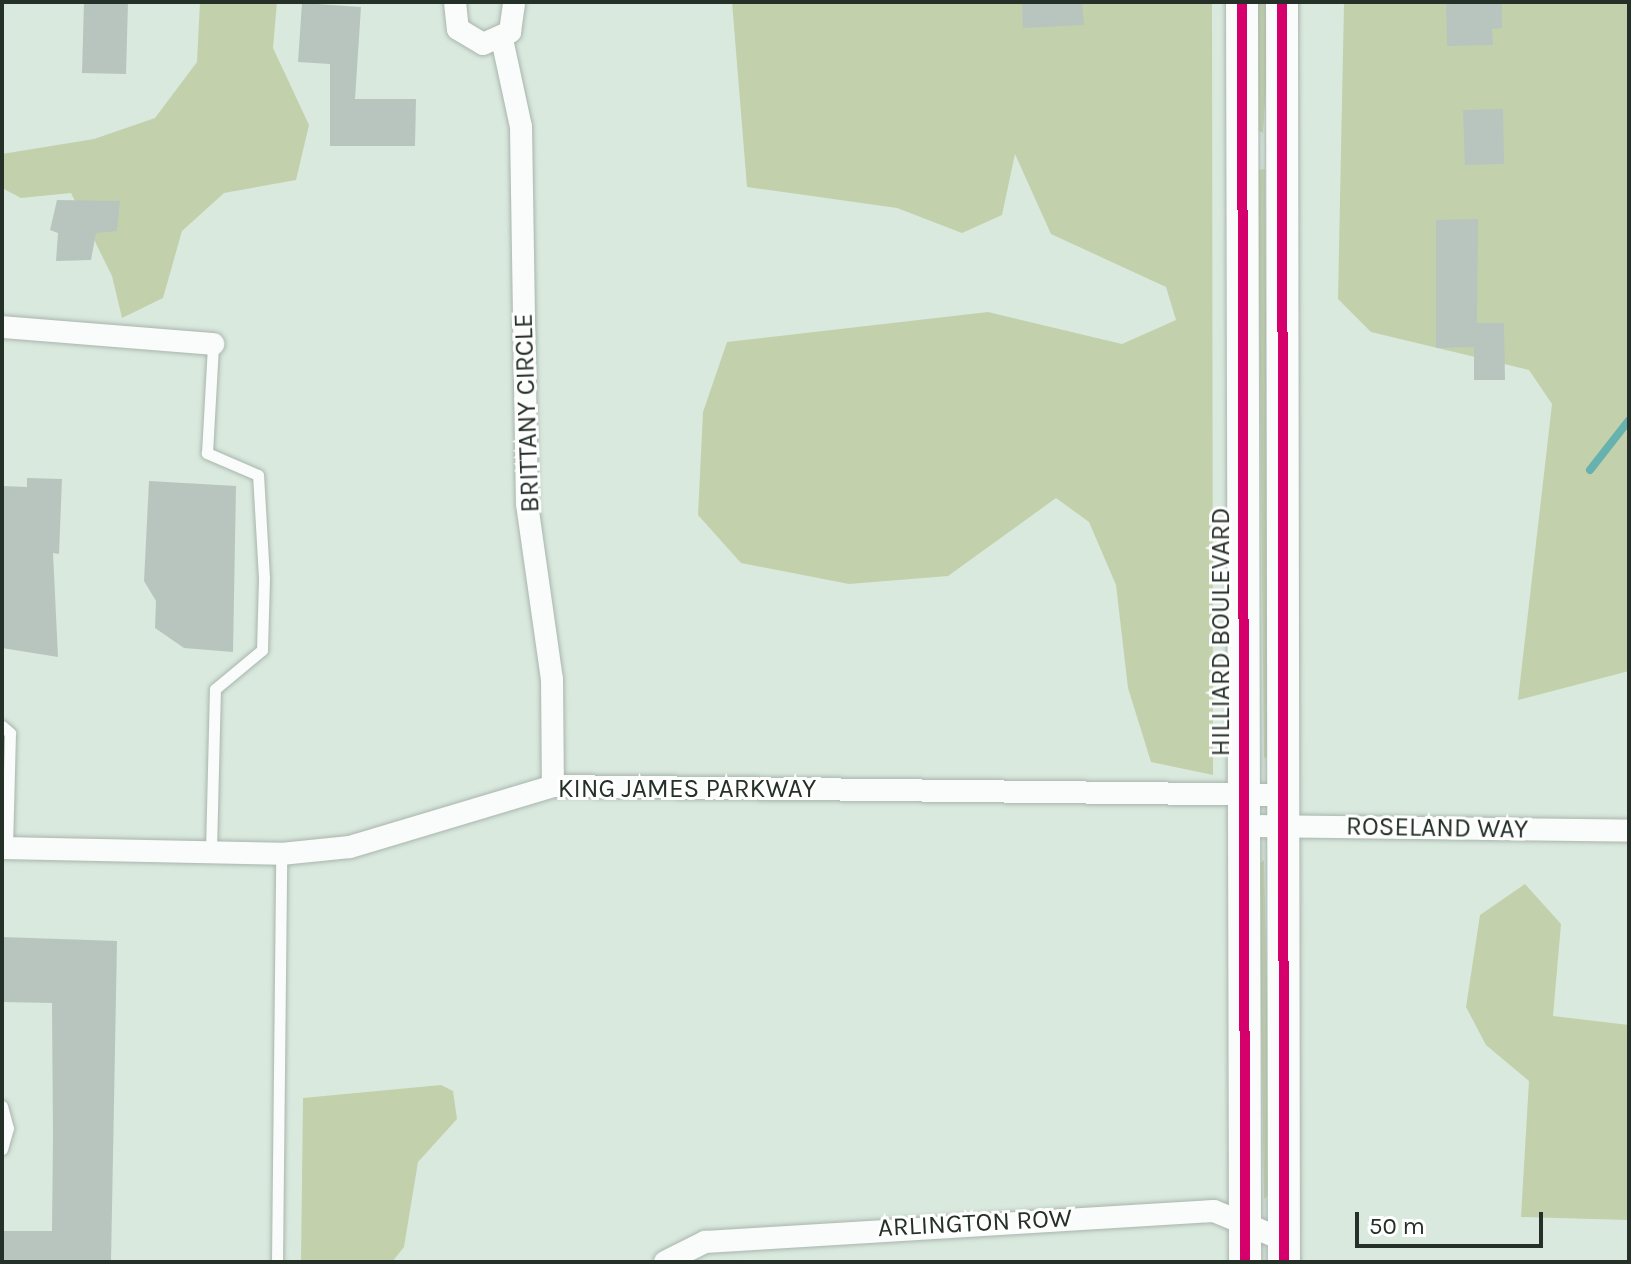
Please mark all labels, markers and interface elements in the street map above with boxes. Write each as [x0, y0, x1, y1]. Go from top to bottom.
street label: BRITTANY CIRCLE [508, 313, 546, 513]
street label: HILLIARD BOULEVARD [1205, 508, 1237, 756]
street label: KING JAMES PARKWAY [558, 773, 816, 805]
street label: ROSELAND WAY [1346, 811, 1528, 845]
scale bar [1359, 1196, 1547, 1246]
street label: ARLINGTON ROW [877, 1202, 1073, 1244]
text: 50 m [1369, 1212, 1425, 1240]

